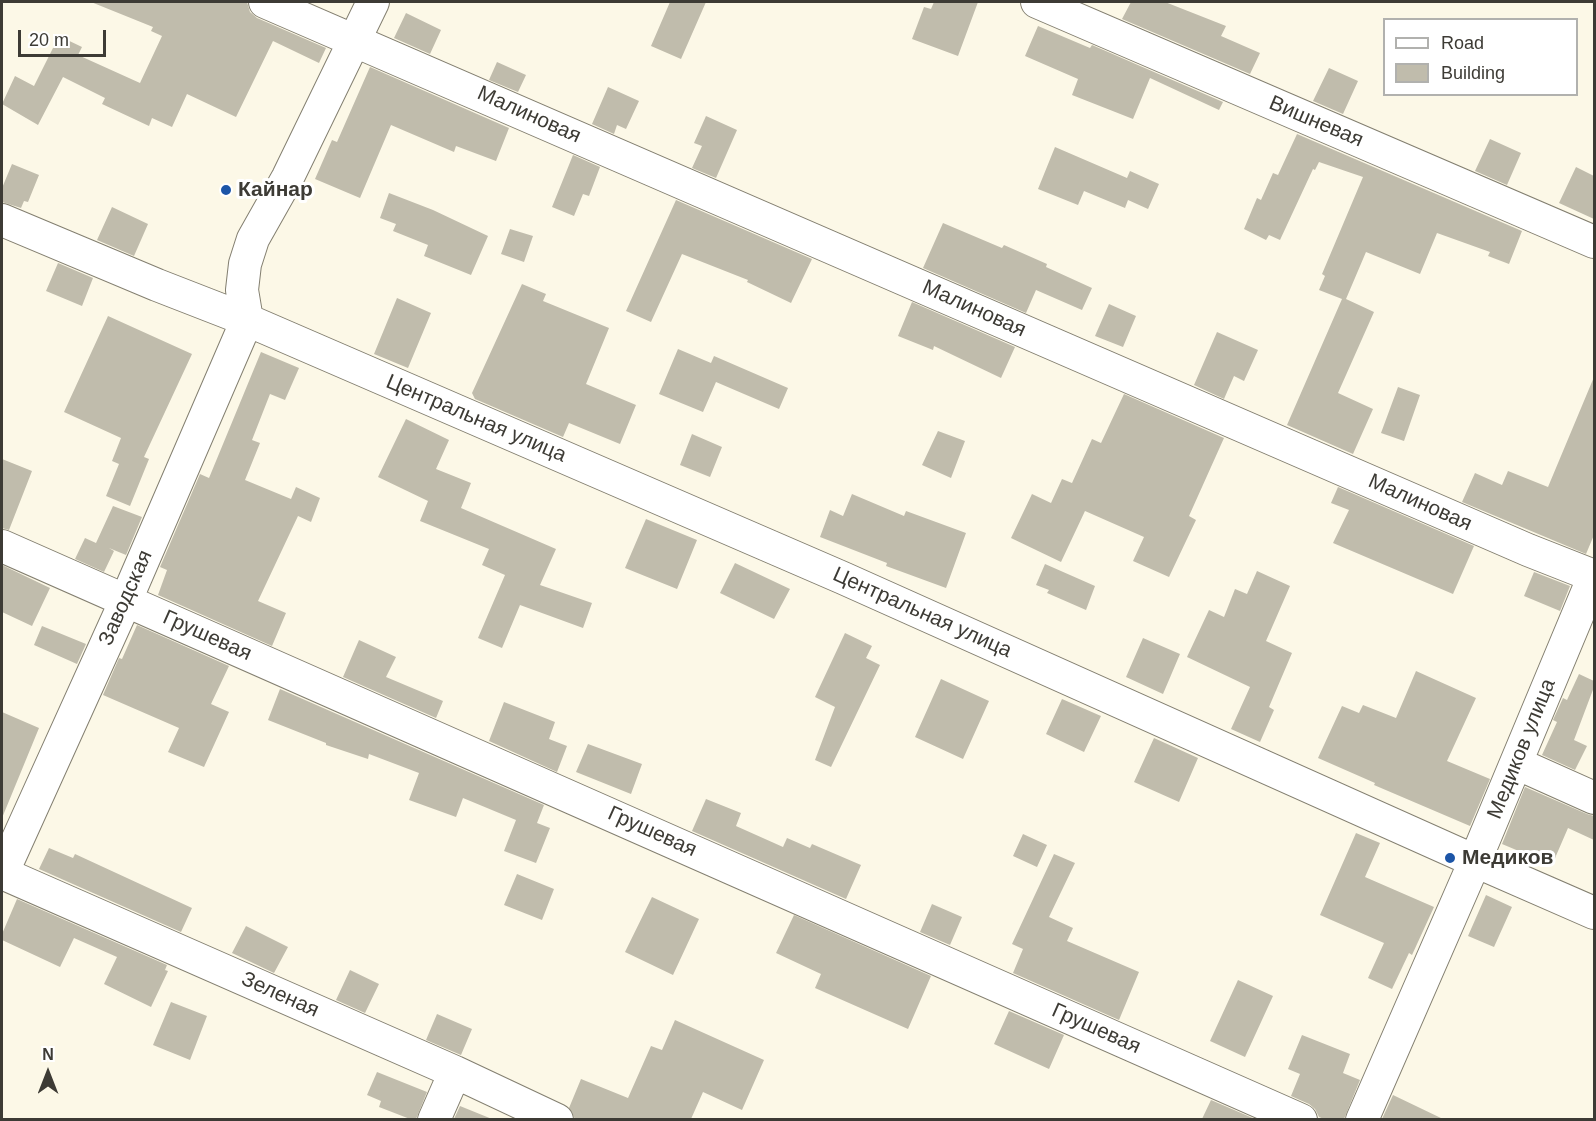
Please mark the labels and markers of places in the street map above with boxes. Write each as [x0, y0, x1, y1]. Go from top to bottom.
place label: Кайнар [238, 177, 313, 203]
marker: Кайнар [219, 183, 233, 197]
place label: Медиков [1462, 845, 1553, 871]
marker: Медиков [1443, 851, 1457, 865]

